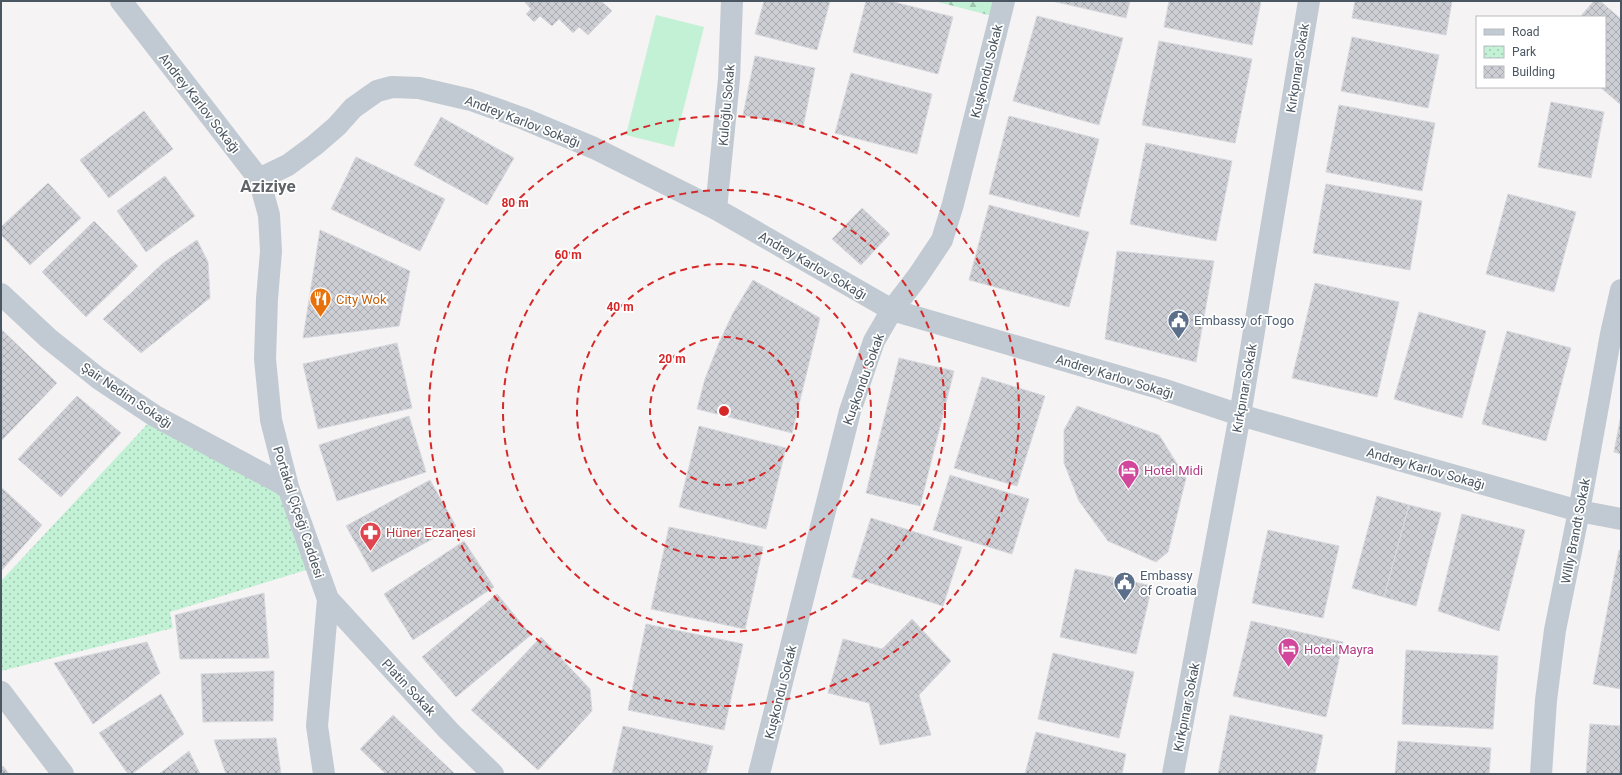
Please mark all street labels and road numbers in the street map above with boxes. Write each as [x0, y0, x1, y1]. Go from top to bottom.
street label: Kuşkondu Sokak [968, 22, 1005, 120]
street label: Kırkpınar Sokak [1283, 22, 1312, 114]
street label: Andrey Karlov Sokağı [156, 50, 243, 156]
street label: Kuloğlu Sokak [715, 63, 738, 147]
street label: Andrey Karlov Sokağı [463, 93, 583, 150]
street label: Andrey Karlov Sokağı [756, 228, 870, 303]
street label: Kuşkondu Sokak [840, 331, 887, 427]
street label: Kırkpınar Sokak [1229, 342, 1260, 434]
street label: Andrey Karlov Sokağı [1054, 351, 1176, 402]
street label: Şair Nedim Sokağı [79, 360, 175, 431]
street label: Portakal Çiçeği Caddesi [270, 444, 327, 580]
street label: Andrey Karlov Sokağı [1365, 444, 1487, 493]
street label: Willy Brandt Sokak [1558, 477, 1593, 585]
street label: Kuşkondu Sokak [762, 643, 799, 741]
street label: Platin Sokak [379, 656, 439, 719]
street label: Kırkpınar Sokak [1171, 661, 1203, 753]

